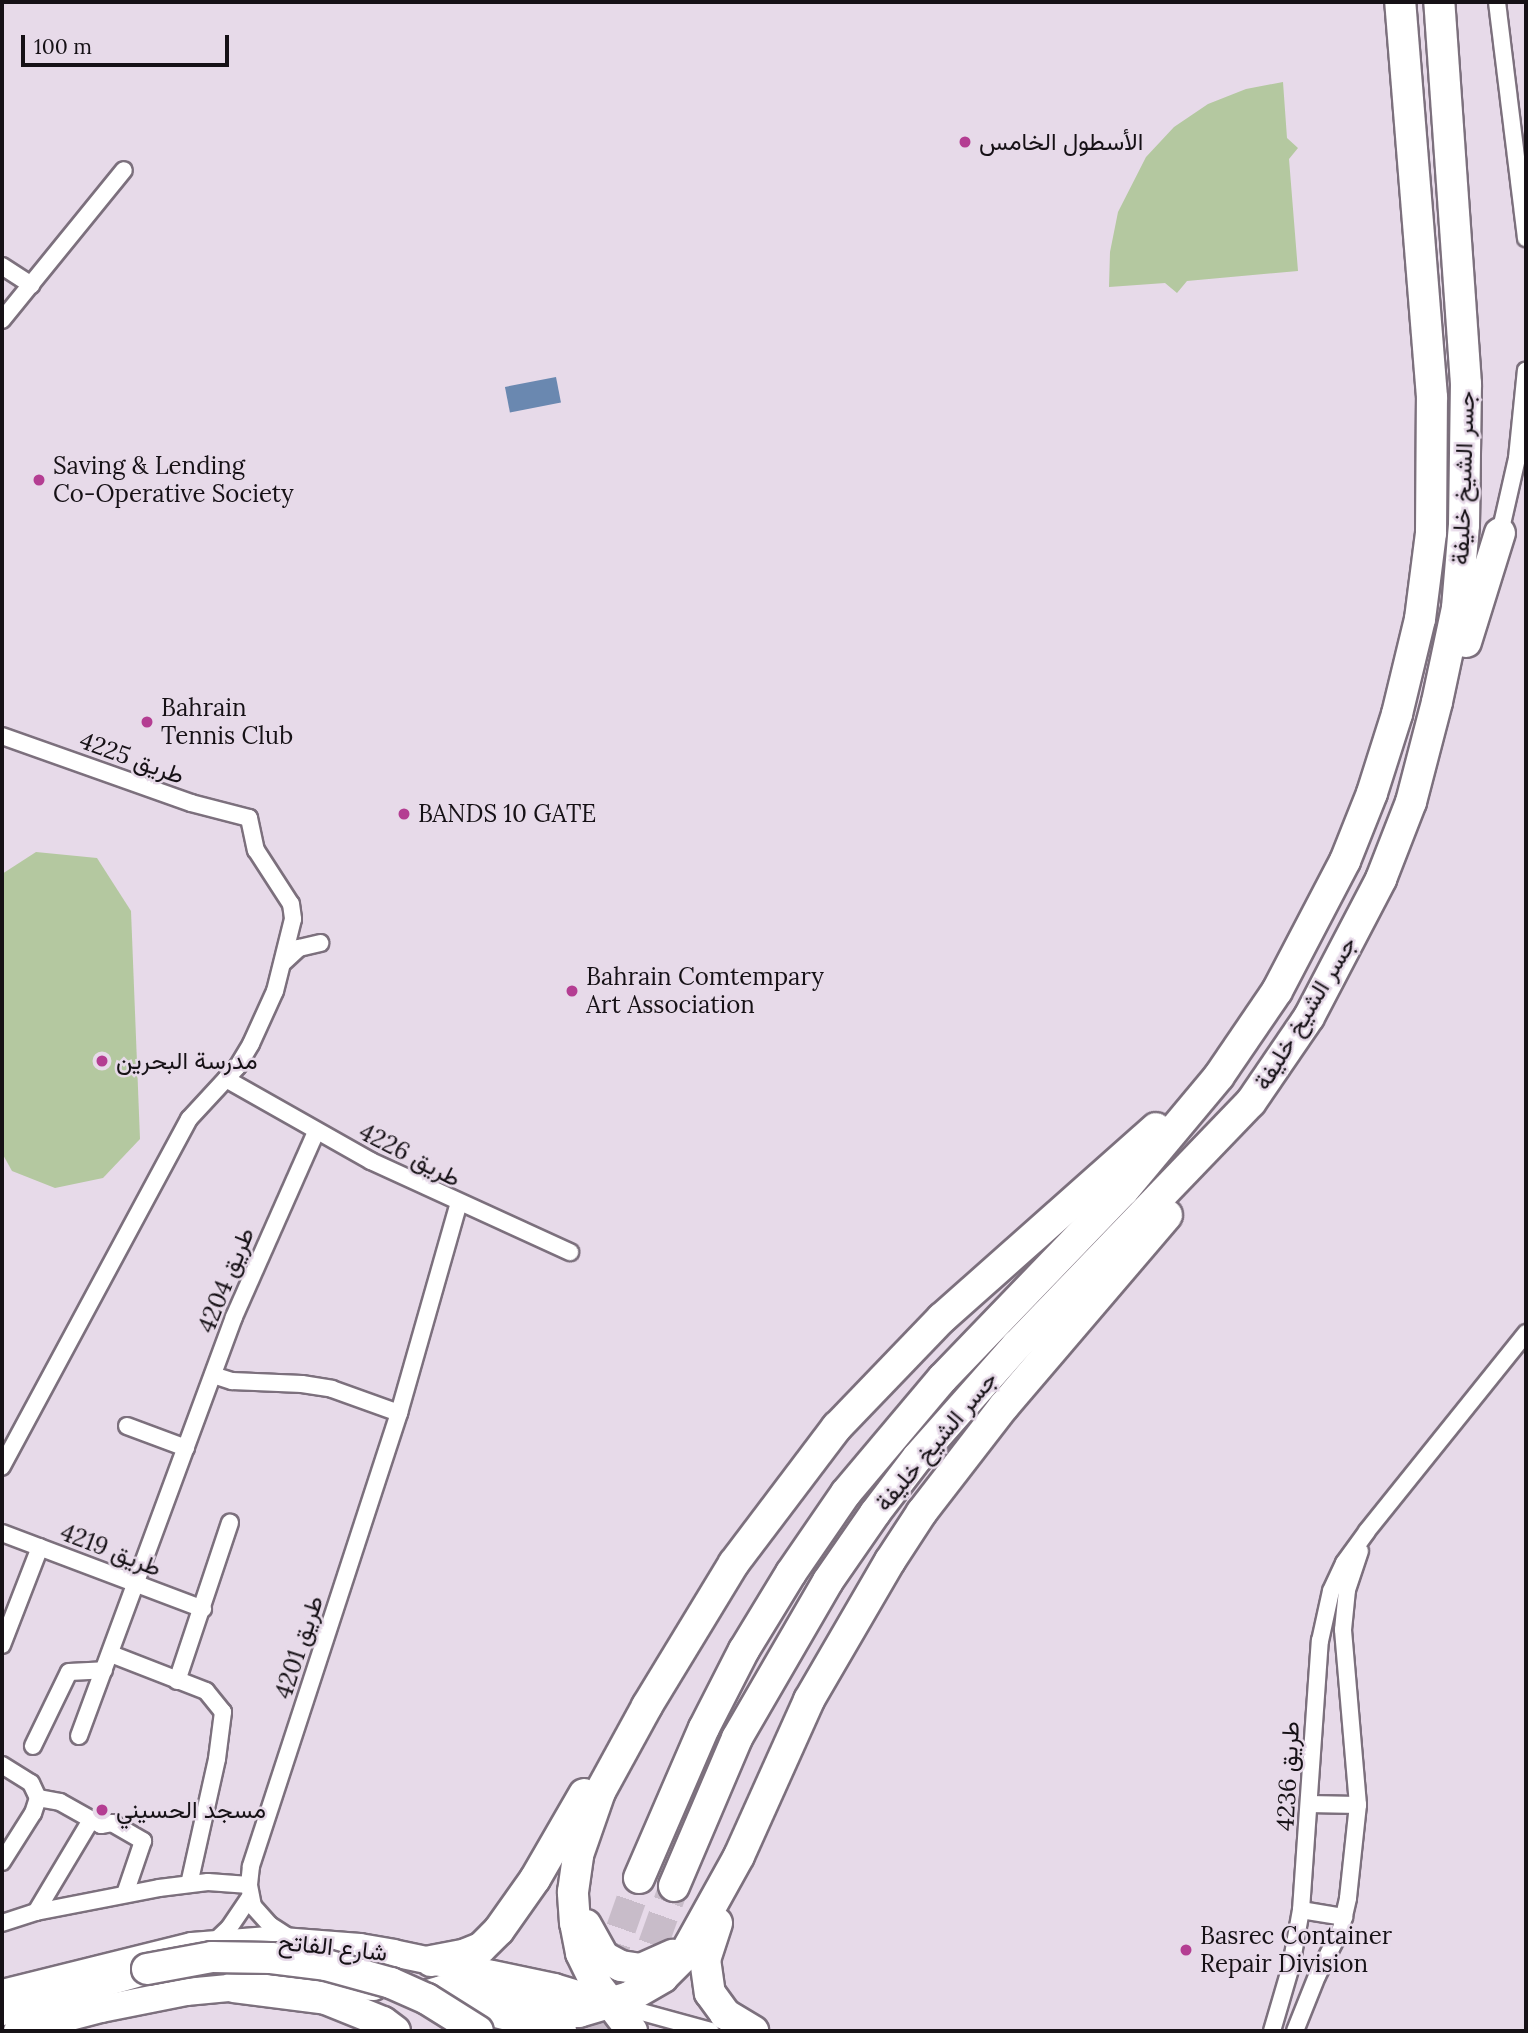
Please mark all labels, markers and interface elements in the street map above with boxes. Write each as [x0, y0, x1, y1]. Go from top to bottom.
scale bar [24, 21, 233, 65]
text: 100 m [34, 33, 92, 60]
place label: الأسطول الخامس [979, 128, 1143, 156]
marker: الأسطول الخامس [957, 134, 973, 150]
street label: جسر الشيخ خليفة [1446, 390, 1480, 566]
place label: Saving & Lending Co-Operative Society [53, 452, 294, 508]
marker: Saving & Lending Co-Operative Society [31, 472, 47, 488]
place label: Bahrain Tennis Club [161, 694, 293, 750]
marker: Bahrain Tennis Club [139, 714, 155, 730]
street label: طريق 4225 [76, 726, 188, 790]
place label: BANDS 10 GATE [418, 800, 596, 828]
marker: BANDS 10 GATE [396, 806, 412, 822]
street label: جسر الشيخ خليفة [1248, 931, 1362, 1095]
place label: Bahrain Comtempary Art Association [586, 963, 824, 1019]
marker: Bahrain Comtempary Art Association [564, 983, 580, 999]
place label: مدرسة البحرين [116, 1047, 258, 1075]
marker: مدرسة البحرين [94, 1053, 110, 1069]
street label: طريق 4226 [355, 1117, 465, 1193]
street label: طريق 4204 [192, 1223, 260, 1337]
street label: جسر الشيخ خليفة [869, 1365, 1003, 1517]
street label: طريق 4219 [57, 1518, 165, 1582]
street label: طريق 4201 [269, 1592, 329, 1702]
street label: طريق 4236 [1271, 1720, 1305, 1832]
place label: مسجد الحسيني [116, 1796, 266, 1824]
marker: مسجد الحسيني [94, 1802, 110, 1818]
place label: Basrec Container Repair Division [1200, 1922, 1392, 1978]
street label: شارع الفاتح [277, 1927, 389, 1967]
marker: Basrec Container Repair Division [1178, 1942, 1194, 1958]

